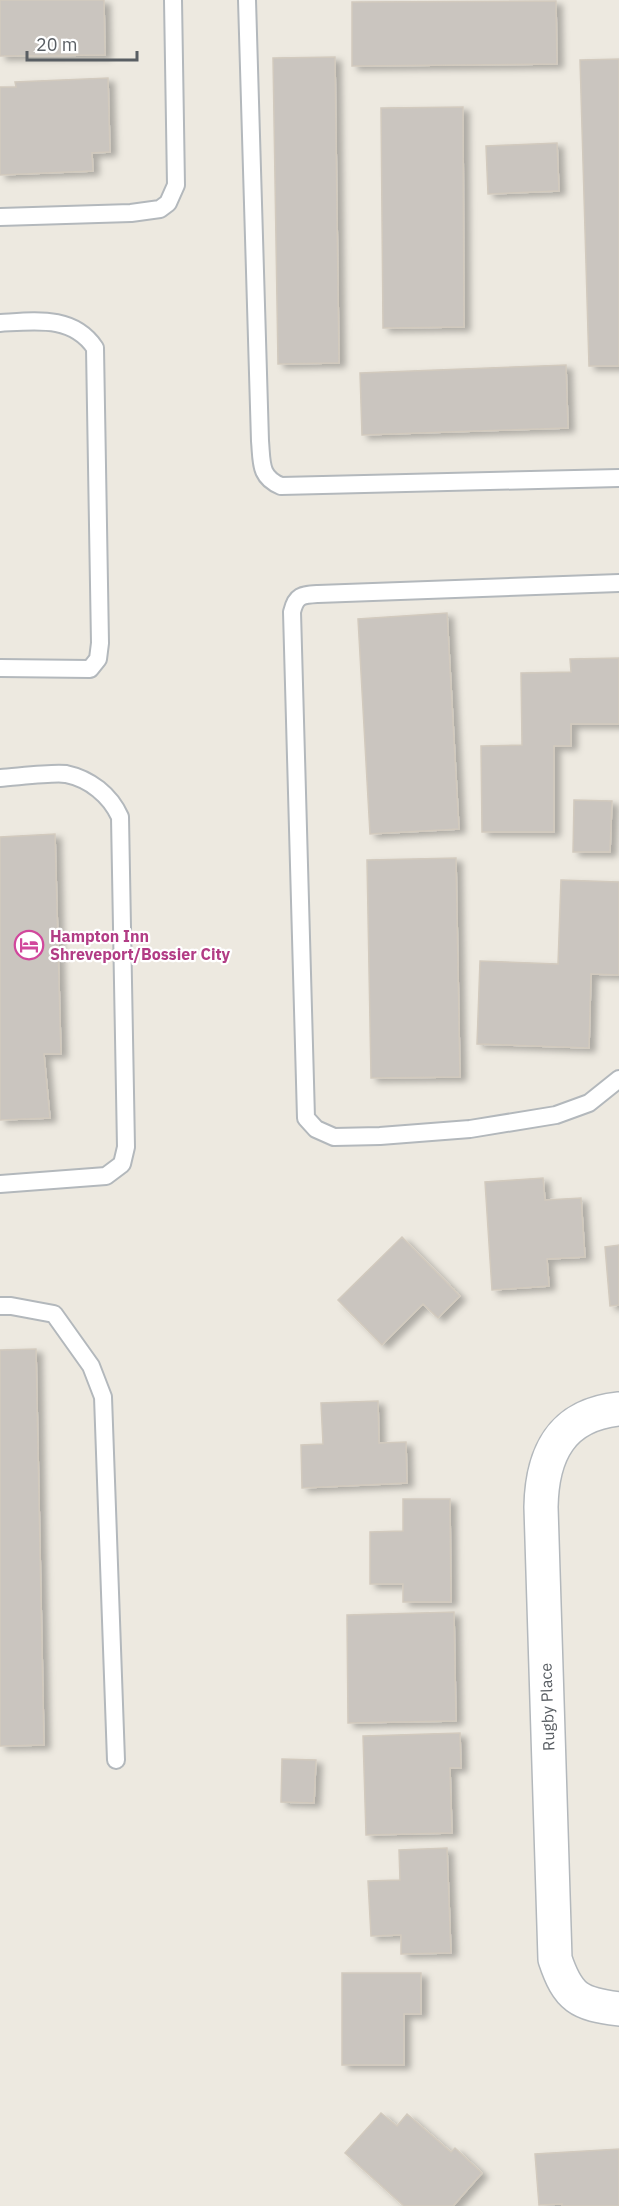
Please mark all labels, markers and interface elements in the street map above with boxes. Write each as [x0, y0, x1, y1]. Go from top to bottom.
scale bar [27, 24, 136, 62]
text: 20 m [36, 33, 78, 56]
place label: Hampton Inn Shreveport/Bossier City [50, 926, 231, 964]
hotel icon: Hampton Inn Shreveport/Bossier City [13, 929, 45, 961]
street label: Rugby Place [535, 1662, 559, 1751]

